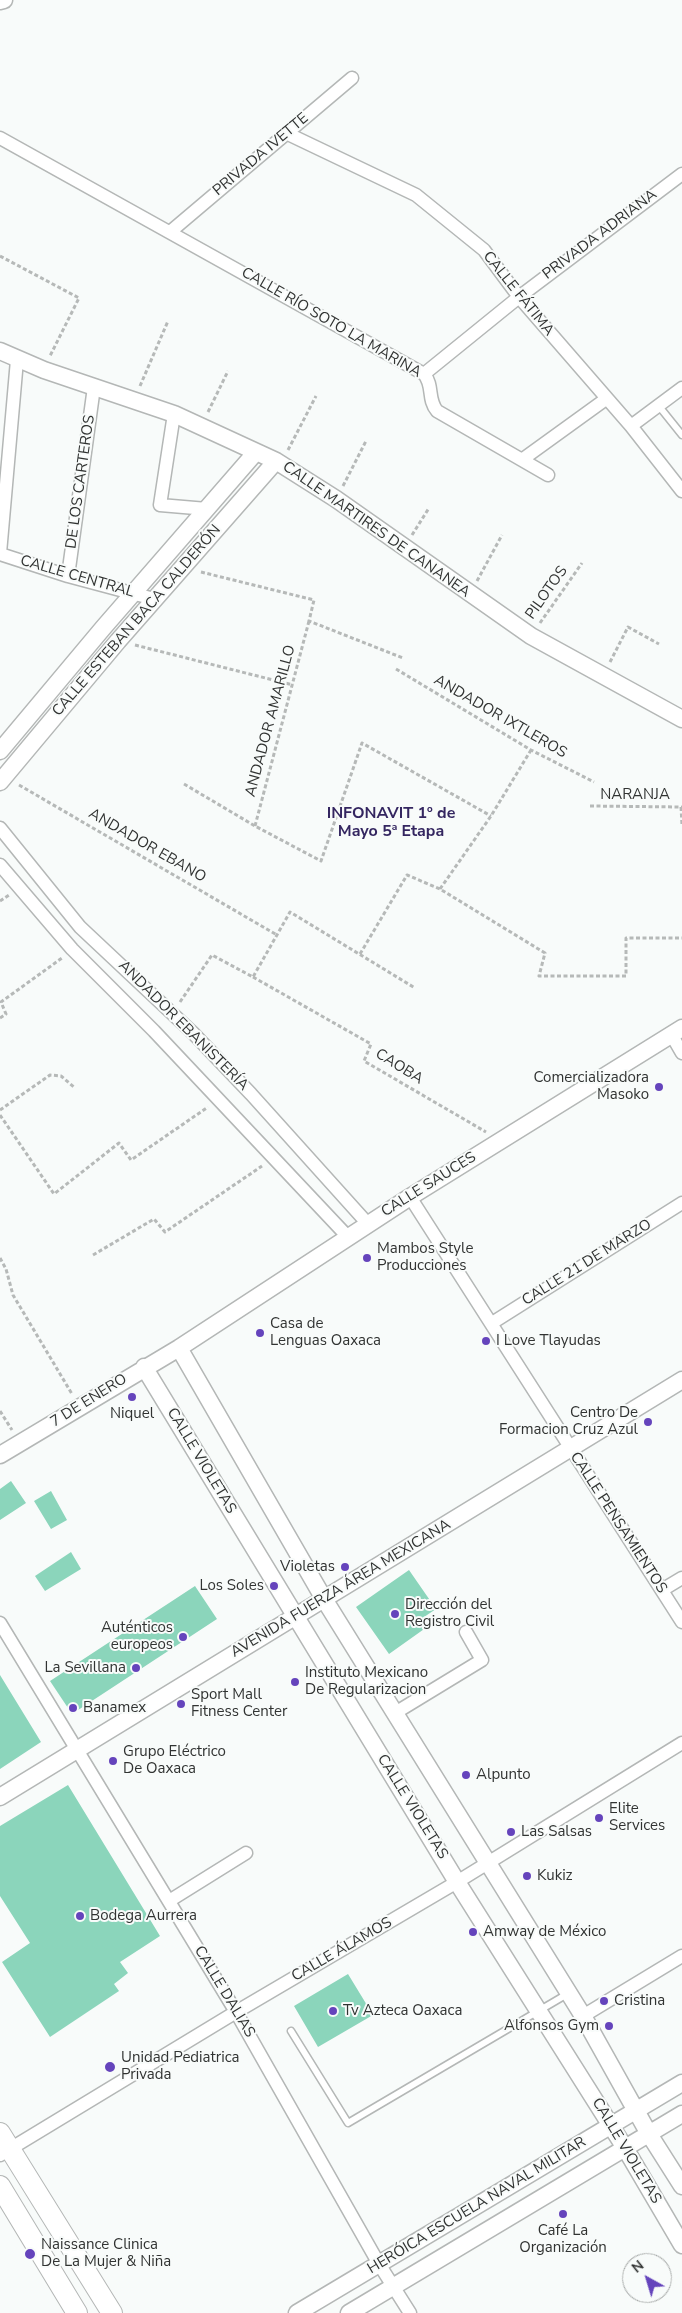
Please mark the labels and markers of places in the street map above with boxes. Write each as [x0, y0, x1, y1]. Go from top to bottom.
place label: Comercializadora Masoko [534, 1069, 649, 1104]
marker: Comercializadora Masoko [653, 1081, 665, 1093]
place label: Mambos Style Producciones [377, 1240, 473, 1275]
marker: Mambos Style Producciones [361, 1252, 373, 1264]
place label: Casa de Lenguas Oaxaca [270, 1315, 381, 1350]
marker: Casa de Lenguas Oaxaca [254, 1327, 266, 1339]
place label: I Love Tlayudas [496, 1332, 601, 1350]
marker: I Love Tlayudas [480, 1335, 492, 1347]
marker: Niquel [126, 1391, 138, 1403]
place label: Centro De Formacion Cruz Azul [499, 1404, 638, 1439]
place label: Niquel [110, 1405, 154, 1423]
marker: Centro De Formacion Cruz Azul [642, 1416, 654, 1428]
place label: Violetas [280, 1558, 335, 1576]
marker: Violetas [339, 1561, 351, 1573]
place label: Los Soles [199, 1577, 264, 1595]
marker: Los Soles [268, 1580, 280, 1592]
place label: Dirección del Registro Civil [405, 1596, 494, 1631]
marker: Dirección del Registro Civil [389, 1608, 401, 1620]
place label: Auténticos europeos [101, 1619, 173, 1654]
marker: Auténticos europeos [177, 1631, 189, 1643]
place label: La Sevillana [44, 1659, 126, 1677]
marker: La Sevillana [130, 1662, 142, 1674]
place label: Instituto Mexicano De Regularizacion [305, 1664, 428, 1699]
marker: Instituto Mexicano De Regularizacion [289, 1676, 301, 1688]
place label: Sport Mall Fitness Center [191, 1686, 287, 1721]
marker: Sport Mall Fitness Center [175, 1698, 187, 1710]
place label: Banamex [83, 1699, 146, 1717]
marker: Banamex [67, 1702, 79, 1714]
place label: Grupo Eléctrico De Oaxaca [123, 1743, 226, 1778]
marker: Grupo Eléctrico De Oaxaca [107, 1755, 119, 1767]
place label: Alpunto [476, 1766, 531, 1784]
marker: Alpunto [460, 1769, 472, 1781]
place label: Elite Services [609, 1800, 665, 1835]
marker: Elite Services [593, 1812, 605, 1824]
place label: Las Salsas [521, 1823, 592, 1841]
marker: Las Salsas [505, 1826, 517, 1838]
place label: Kukiz [537, 1867, 573, 1885]
marker: Kukiz [521, 1870, 533, 1882]
place label: Bodega Aurrera [90, 1907, 197, 1925]
marker: Bodega Aurrera [74, 1910, 86, 1922]
place label: Amway de México [483, 1923, 606, 1941]
marker: Amway de México [467, 1926, 479, 1938]
place label: Cristina [614, 1992, 665, 2010]
marker: Cristina [598, 1995, 610, 2007]
place label: Tv Azteca Oaxaca [343, 2002, 462, 2020]
marker: Tv Azteca Oaxaca [327, 2005, 339, 2017]
place label: Alfonsos Gym [504, 2017, 599, 2035]
marker: Alfonsos Gym [603, 2020, 615, 2032]
place label: Unidad Pediatrica Privada [121, 2049, 239, 2084]
marker: Unidad Pediatrica Privada [103, 2060, 117, 2074]
marker: Café La Organización [557, 2208, 569, 2220]
place label: Café La Organización [519, 2222, 607, 2257]
place label: Naissance Clinica De La Mujer & Niña [41, 2236, 171, 2271]
marker: Naissance Clinica De La Mujer & Niña [23, 2247, 37, 2261]

